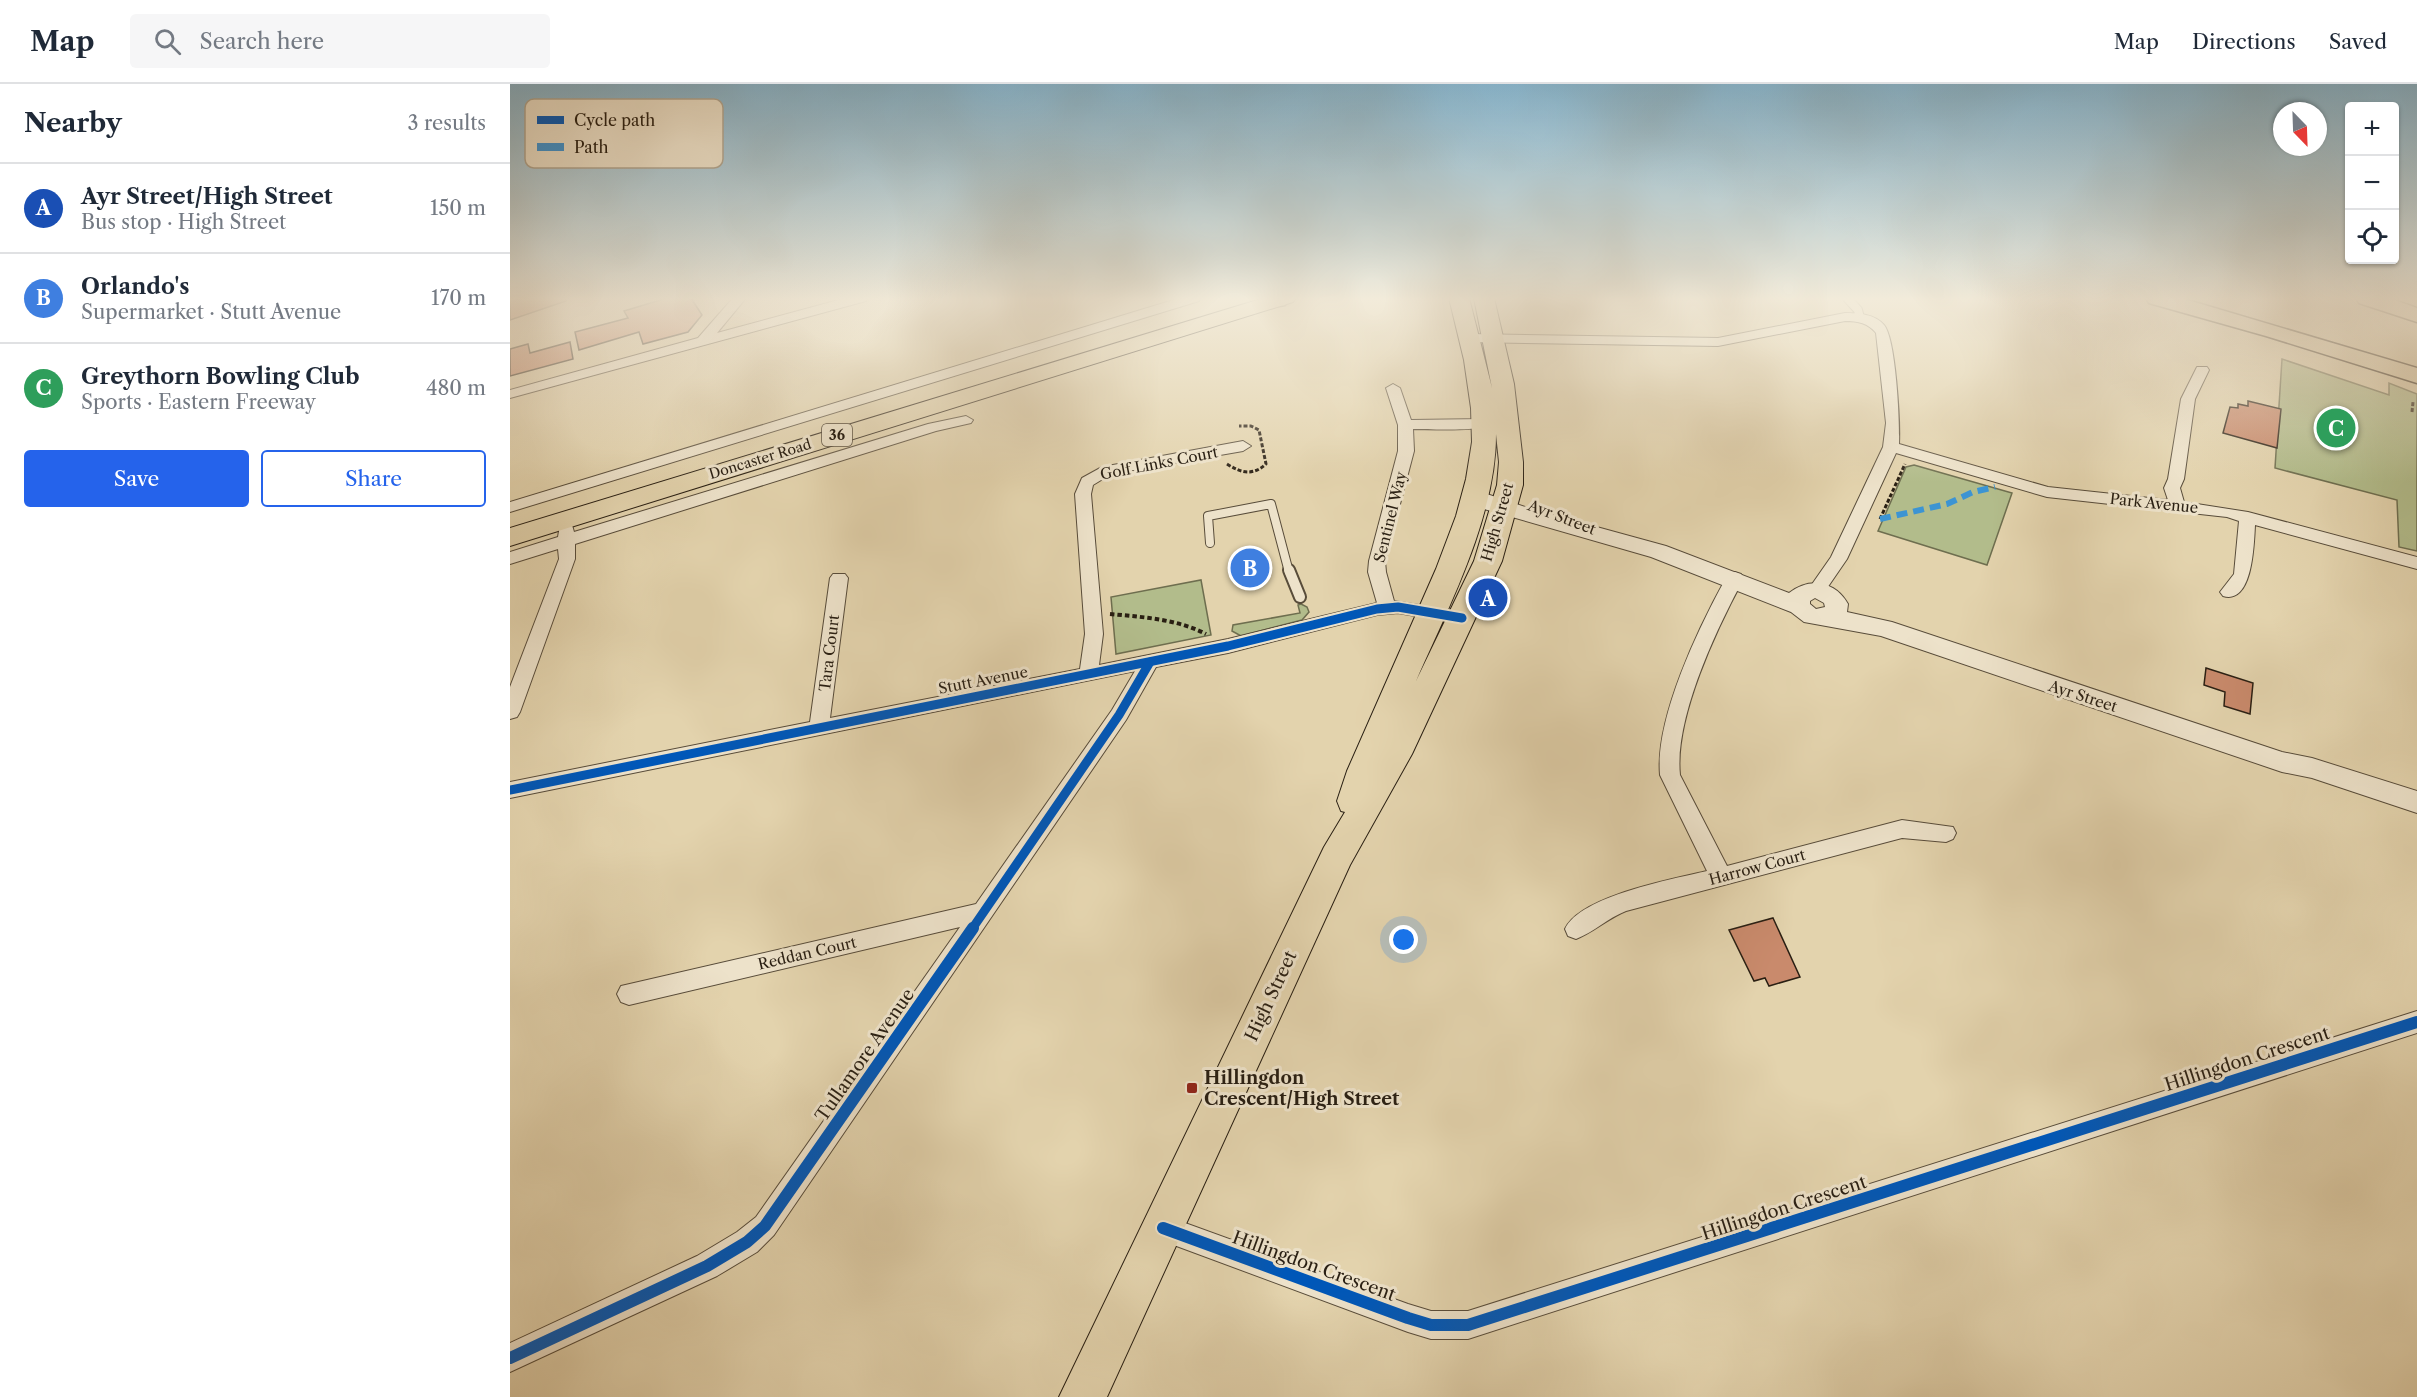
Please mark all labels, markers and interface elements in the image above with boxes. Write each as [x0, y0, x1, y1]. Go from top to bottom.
search box [130, 14, 550, 68]
text: Map [30, 24, 94, 58]
icon: search [151, 25, 184, 58]
text: Search here [199, 28, 324, 55]
text: Map [2114, 29, 2159, 54]
text: Directions [2192, 29, 2296, 54]
text: Saved [2329, 29, 2387, 54]
legend [525, 99, 723, 168]
north arrow [2273, 102, 2327, 156]
map controls [2345, 102, 2399, 264]
button: + [2345, 102, 2399, 156]
text: Nearby [24, 107, 122, 139]
text: Cycle path [574, 110, 655, 130]
text: 3 results [408, 111, 486, 135]
text: Path [574, 137, 608, 157]
button: − [2345, 156, 2399, 210]
text: Ayr Street/High Street [81, 183, 333, 210]
text: A [36, 196, 51, 220]
text: 150 m [430, 196, 486, 220]
text: Bus stop · High Street [81, 210, 286, 234]
button: locate [2345, 210, 2399, 264]
text: Orlando's [81, 273, 189, 300]
text: B [36, 286, 51, 310]
text: 170 m [431, 286, 486, 310]
text: Supermarket · Stutt Avenue [81, 300, 341, 324]
text: Greythorn Bowling Club [81, 363, 360, 390]
text: C [35, 376, 52, 400]
text: 480 m [426, 376, 486, 400]
text: Sports · Eastern Freeway [81, 390, 316, 414]
pin: C [2316, 406, 2356, 450]
road number: 36 [822, 424, 852, 446]
street label: Doncaster Road [707, 435, 814, 483]
street label: Golf Links Court [1098, 442, 1220, 484]
button: Save [24, 450, 249, 507]
button: Share [261, 450, 486, 507]
street label: Sentinel Way [1369, 469, 1411, 565]
street label: High Street [1477, 480, 1518, 564]
street label: Park Avenue [2109, 489, 2199, 517]
street label: Ayr Street [1524, 495, 1599, 539]
pin: B [1230, 546, 1270, 590]
pin: A [1468, 576, 1508, 620]
street label: Tara Court [815, 613, 843, 693]
street label: Stutt Avenue [937, 662, 1029, 698]
street label: Ayr Street [2045, 676, 2120, 716]
street label: Harrow Court [1707, 845, 1808, 889]
your location [1389, 925, 1418, 954]
street label: Reddan Court [756, 932, 859, 974]
street label: High Street [1240, 947, 1302, 1045]
street label: Tullamore Avenue [811, 984, 919, 1126]
street label: Hillingdon Crescent [2162, 1022, 2333, 1096]
place label: Hillingdon Crescent/High Street [1204, 1067, 1400, 1110]
marker: Hillingdon Crescent/High Street [1185, 1081, 1199, 1095]
street label: Hillingdon Crescent [1699, 1171, 1870, 1245]
street label: Hillingdon Crescent [1229, 1226, 1399, 1306]

